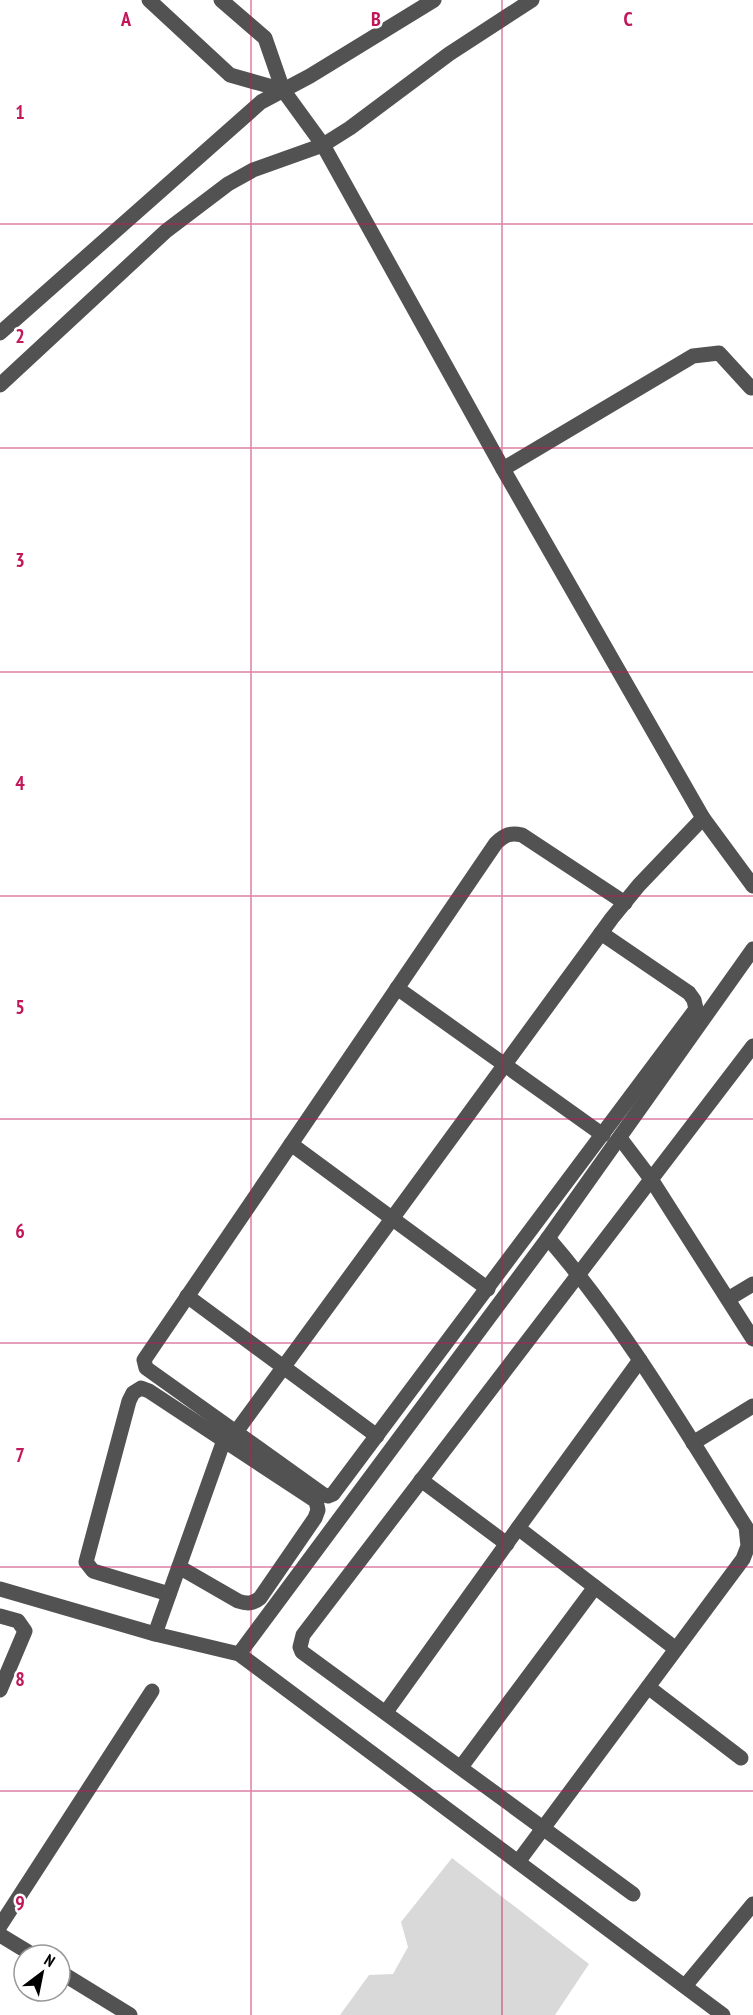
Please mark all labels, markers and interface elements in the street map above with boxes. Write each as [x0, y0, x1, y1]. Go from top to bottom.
text: A [120, 6, 132, 32]
text: B [371, 6, 381, 32]
text: C [623, 6, 633, 32]
text: 1 [15, 99, 25, 125]
text: 2 [15, 323, 25, 349]
text: 3 [15, 547, 25, 573]
text: 4 [15, 770, 25, 796]
text: 5 [15, 994, 25, 1020]
text: 6 [15, 1218, 25, 1244]
text: 7 [15, 1442, 25, 1468]
text: 8 [15, 1666, 25, 1692]
text: 9 [15, 1890, 25, 1916]
north arrow [12, 1943, 72, 2003]
text: N [41, 1950, 59, 1971]

